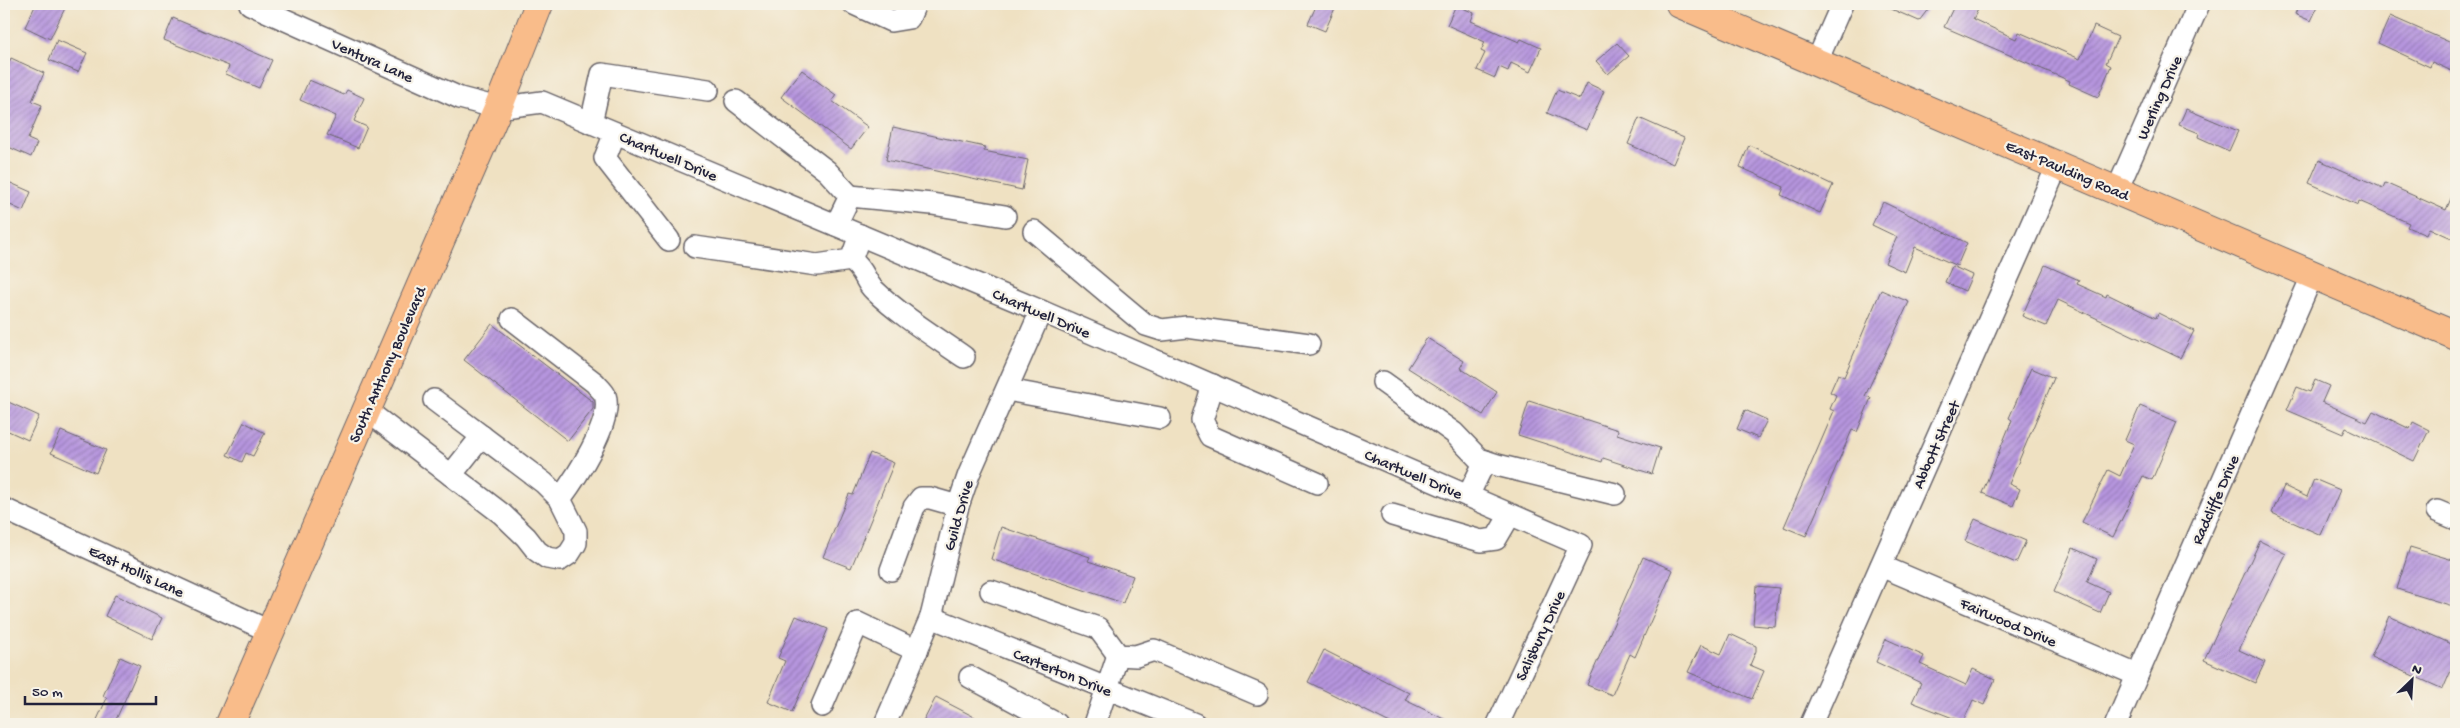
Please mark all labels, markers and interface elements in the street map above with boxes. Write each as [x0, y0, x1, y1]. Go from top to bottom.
street label: Ventura Lane [327, 35, 416, 89]
street label: Werling Drive [2134, 53, 2188, 143]
street label: Chartwell Drive [616, 129, 720, 188]
street label: East Paulding Road [2002, 138, 2133, 207]
street label: South Anthony Boulevard [346, 283, 433, 446]
street label: Chartwell Drive [989, 286, 1093, 345]
street label: Abbott Street [1910, 397, 1967, 492]
street label: Chartwell Drive [1361, 447, 1465, 506]
street label: Radcliffe Drive [2189, 452, 2246, 548]
street label: Guild Drive [941, 478, 980, 553]
street label: East Hollis Lane [85, 543, 187, 604]
street label: Salisbury Drive [1513, 588, 1572, 685]
street label: Fairwood Drive [1955, 595, 2060, 653]
street label: Carterton Drive [1010, 646, 1115, 703]
north arrow [2388, 656, 2438, 706]
text: N [2409, 661, 2424, 680]
scale bar [25, 673, 156, 705]
text: 50 m [32, 684, 63, 702]

